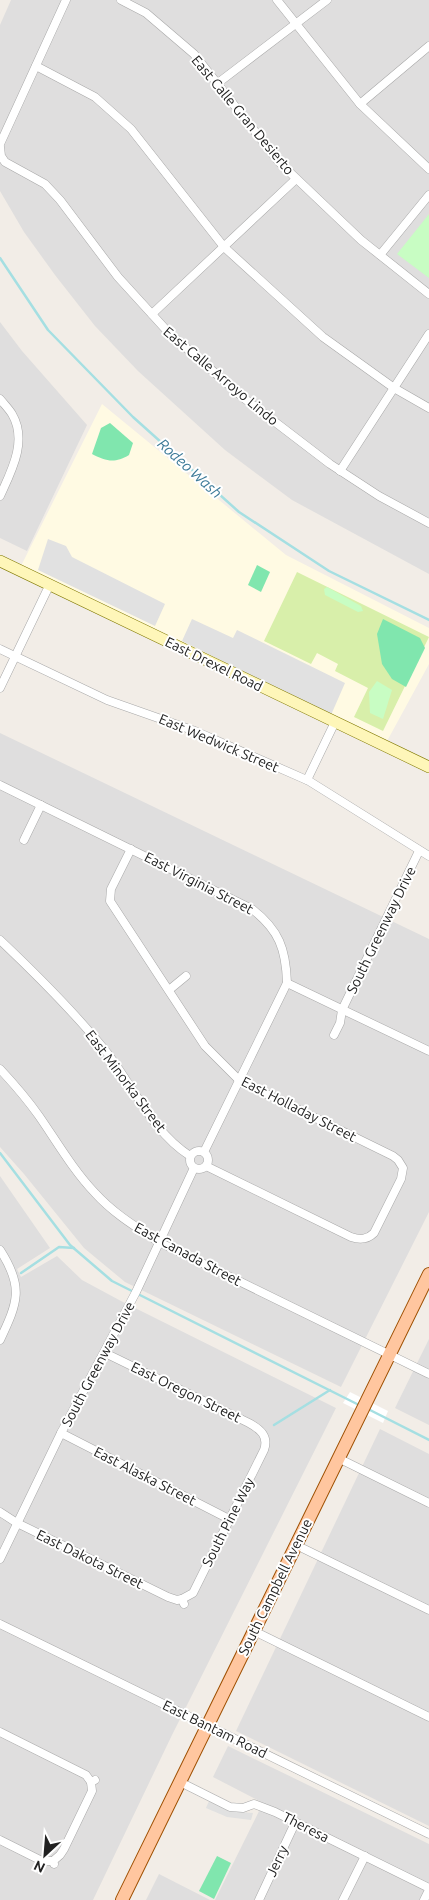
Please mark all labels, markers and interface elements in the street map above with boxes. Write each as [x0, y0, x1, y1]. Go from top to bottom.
street label: East Calle Gran Desierto [188, 52, 298, 178]
street label: East Calle Arroyo Lindo [160, 323, 282, 429]
water label: Rodeo Wash [154, 435, 226, 501]
street label: East Drexel Road [163, 633, 265, 695]
street label: East Wedwick Street [157, 711, 282, 776]
street label: East Virginia Street [142, 849, 257, 918]
street label: South Greenway Drive [343, 864, 419, 996]
street label: East Minorka Street [82, 1027, 170, 1135]
street label: East Holladay Street [239, 1073, 360, 1145]
street label: East Canada Street [132, 1219, 245, 1289]
street label: South Greenway Drive [58, 1299, 138, 1429]
street label: East Oregon Street [128, 1358, 244, 1426]
street label: East Alaska Street [91, 1443, 199, 1509]
street label: South Pine Way [199, 1475, 257, 1569]
street label: South Campbell Avenue [235, 1516, 315, 1658]
street label: East Dakota Street [34, 1526, 146, 1592]
street label: East Bantam Road [160, 1697, 270, 1761]
street label: Theresa [280, 1809, 332, 1845]
north arrow [20, 1830, 70, 1880]
street label: Jerry [263, 1843, 291, 1879]
text: N [31, 1857, 48, 1876]

